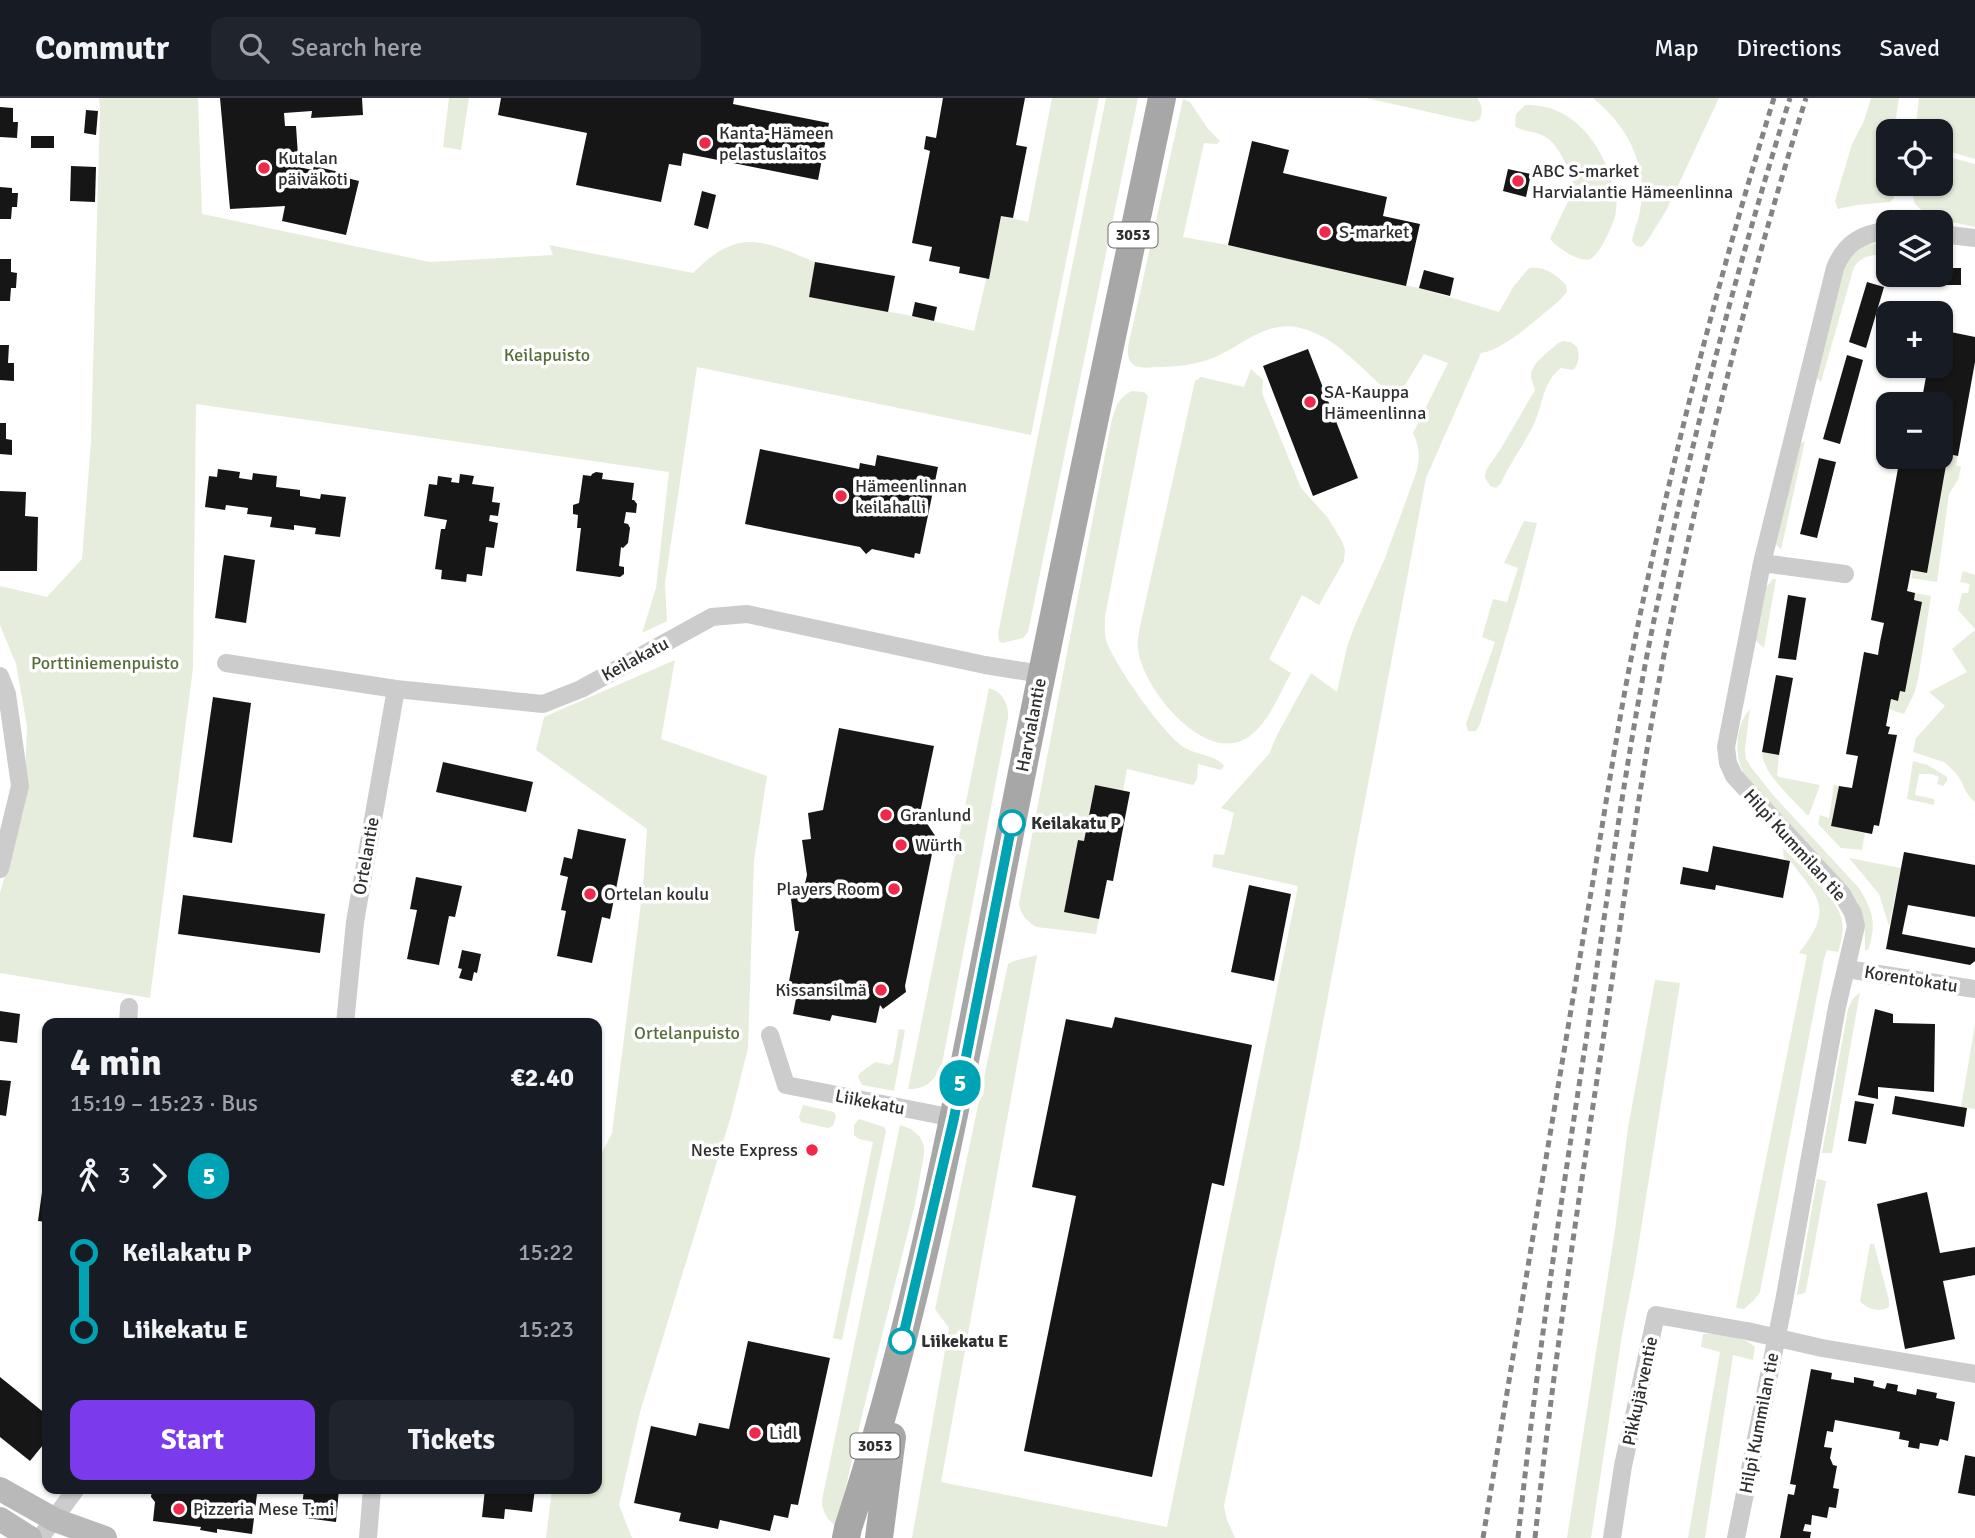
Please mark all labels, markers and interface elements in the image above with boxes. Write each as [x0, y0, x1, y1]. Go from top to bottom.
search box [211, 17, 701, 80]
text: Commutr [35, 28, 169, 69]
icon: search [235, 29, 273, 67]
text: Search here [291, 32, 422, 64]
text: Map [1654, 33, 1699, 63]
text: Directions [1737, 33, 1842, 63]
text: Saved [1880, 33, 1940, 63]
map controls [1876, 119, 1953, 469]
button: locate [1876, 119, 1953, 196]
place label: Kanta-Hämeen pelastuslaitos [719, 122, 834, 165]
marker: Kanta-Hämeen pelastuslaitos [697, 135, 713, 151]
place label: Kutalan päiväkoti [278, 147, 348, 190]
marker: Kutalan päiväkoti [256, 160, 272, 176]
place label: ABC S-market Harvialantie Hämeenlinna [1532, 160, 1733, 203]
marker: ABC S-market Harvialantie Hämeenlinna [1510, 173, 1526, 189]
button: layers [1876, 210, 1953, 287]
place label: S-market [1339, 221, 1409, 243]
road number: 3053 [1108, 223, 1158, 248]
marker: S-market [1317, 224, 1333, 240]
button: + [1876, 301, 1953, 378]
park label: Keilapuisto [504, 344, 590, 366]
place label: SA-Kauppa Hämeenlinna [1324, 381, 1426, 424]
button: − [1876, 392, 1953, 469]
marker: SA-Kauppa Hämeenlinna [1302, 394, 1318, 410]
place label: Hämeenlinnan keilahalli [855, 475, 967, 518]
marker: Hämeenlinnan keilahalli [833, 488, 849, 504]
street label: Keilakatu [598, 632, 672, 686]
park label: Porttiniemenpuisto [31, 652, 179, 674]
street label: Harvialantie [1011, 676, 1051, 774]
street label: Hilpi Kummilan tie [1739, 784, 1851, 906]
place label: Granlund [900, 804, 971, 826]
marker: Granlund [878, 807, 894, 823]
marker: Keilakatu P [999, 810, 1025, 836]
place label: Keilakatu P [1031, 812, 1121, 834]
street label: Ortelantie [348, 815, 384, 897]
place label: Würth [915, 834, 963, 856]
marker: Würth [893, 837, 909, 853]
place label: Players Room [776, 878, 880, 900]
marker: Players Room [886, 881, 902, 897]
place label: Ortelan koulu [604, 883, 709, 905]
marker: Ortelan koulu [582, 886, 598, 902]
street label: Korentokatu [1863, 961, 1959, 997]
place label: Kissansilmä [775, 979, 867, 1001]
marker: Kissansilmä [873, 982, 889, 998]
park label: Ortelanpuisto [634, 1022, 740, 1044]
text: 4 min [70, 1039, 162, 1086]
line badge: 5 [937, 1060, 983, 1106]
text: €2.40 [510, 1062, 574, 1094]
text: 5 [954, 1068, 966, 1098]
street label: Liikekatu [833, 1084, 907, 1120]
text: 15:19 – 15:23 · Bus [70, 1089, 258, 1118]
place label: Neste Express [691, 1139, 798, 1161]
marker: Neste Express [804, 1142, 820, 1158]
icon: walk [70, 1157, 108, 1195]
icon: forward [140, 1157, 178, 1195]
text: 3 [118, 1161, 130, 1190]
text: 5 [202, 1161, 215, 1191]
text: Keilakatu P [122, 1237, 252, 1269]
text: 15:22 [518, 1238, 574, 1267]
text: Liikekatu E [122, 1314, 248, 1346]
text: 15:23 [518, 1315, 574, 1344]
marker: Liikekatu E [889, 1328, 915, 1354]
place label: Liikekatu E [921, 1330, 1008, 1352]
street label: Pikkujärventie [1618, 1334, 1662, 1448]
street label: Hilpi Kummilan tie [1735, 1351, 1783, 1495]
button: Start [70, 1400, 315, 1480]
button: Tickets [329, 1400, 574, 1480]
place label: Lidl [769, 1422, 798, 1444]
marker: Lidl [747, 1425, 763, 1441]
road number: 3053 [850, 1434, 900, 1458]
place label: Pizzeria Mese T:mi [193, 1498, 334, 1520]
marker: Pizzeria Mese T:mi [171, 1501, 187, 1517]

